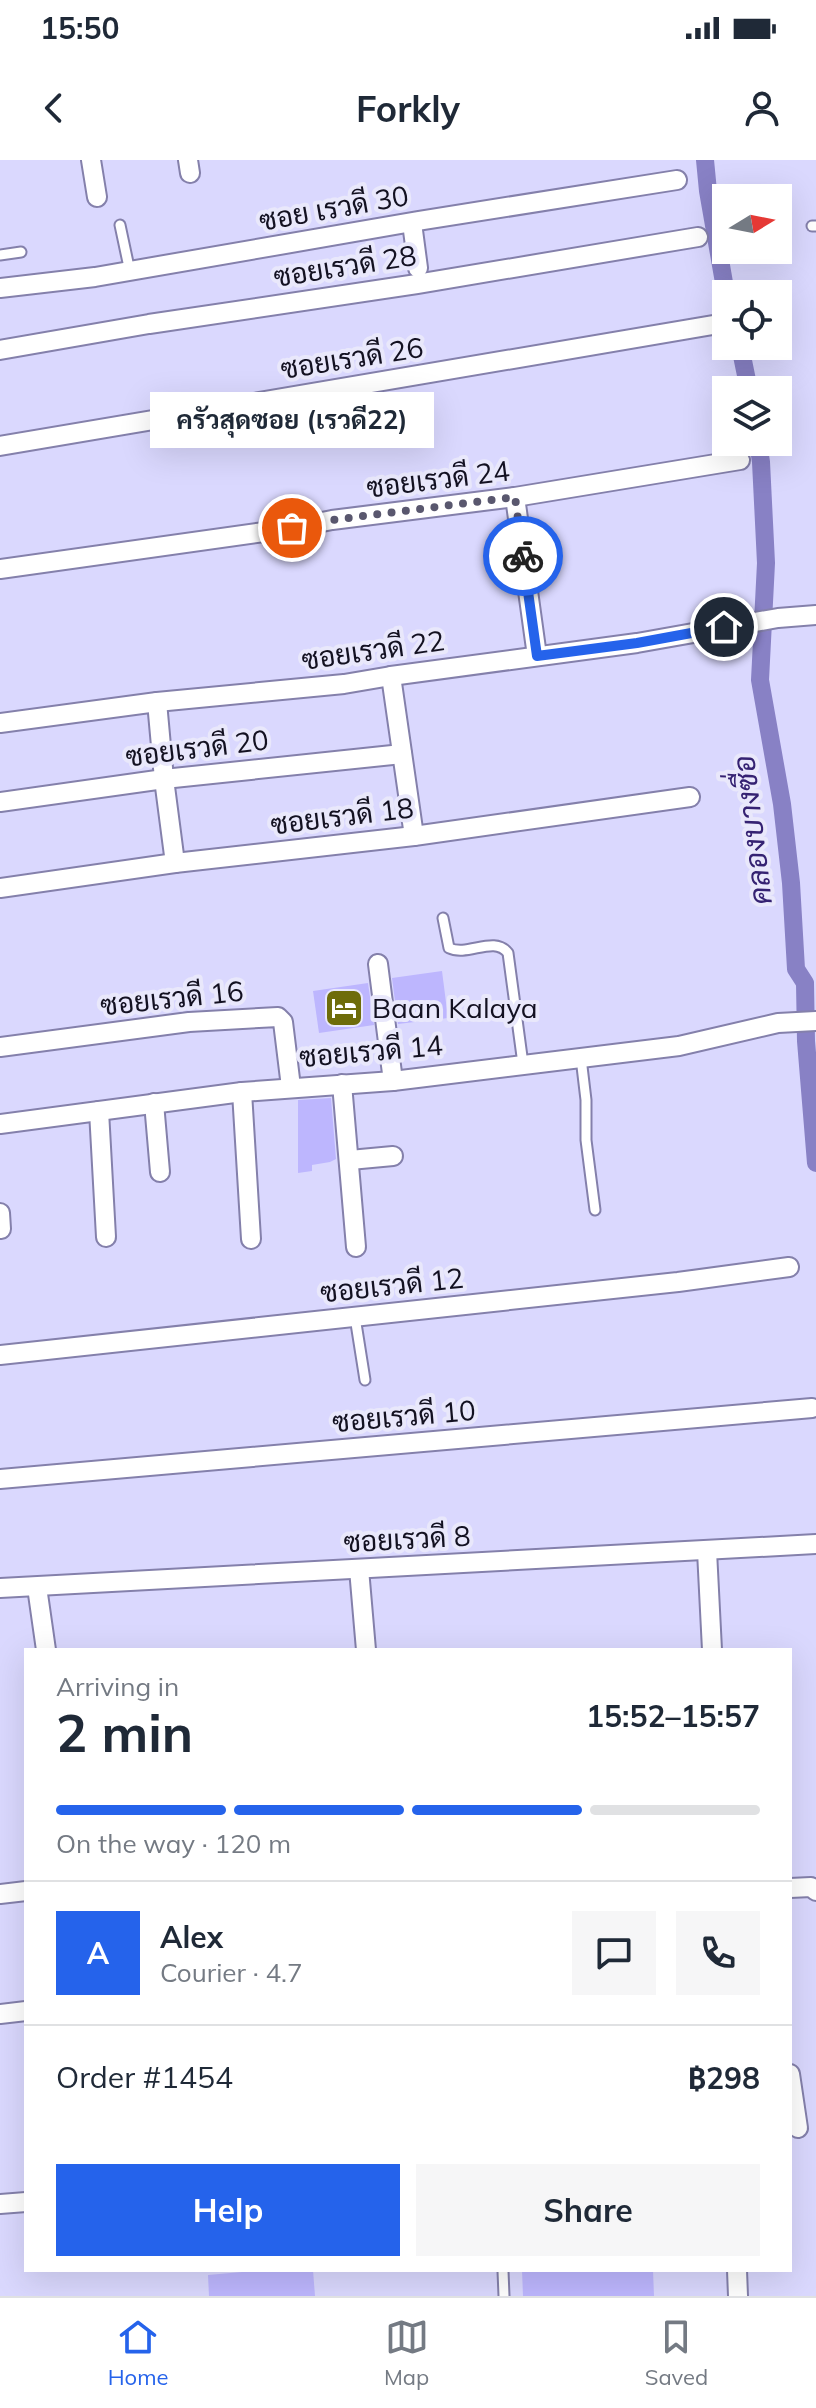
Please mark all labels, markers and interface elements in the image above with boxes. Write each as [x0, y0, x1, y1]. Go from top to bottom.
text: 15:50 [40, 9, 119, 47]
icon: back [32, 86, 76, 130]
text: Forkly [356, 86, 460, 131]
icon: person [740, 86, 784, 130]
street label: ซอย เรวดี 30 [256, 177, 411, 238]
north arrow [712, 184, 792, 264]
map controls [712, 184, 792, 456]
street label: ซอยเรวดี 28 [271, 237, 419, 294]
button: locate [712, 280, 792, 360]
street label: ซอยเรวดี 26 [278, 329, 426, 386]
button: layers [712, 376, 792, 456]
callout: ครัวสุดซอย (เรวดี22) [150, 392, 434, 448]
text: ครัวสุดซอย (เรวดี22) [176, 403, 408, 436]
street label: ซอยเรวดี 24 [364, 452, 512, 505]
pin [258, 494, 326, 562]
icon: bag [270, 506, 314, 550]
courier [483, 516, 563, 596]
icon: bike [501, 534, 545, 578]
pin [690, 593, 758, 661]
icon: home [702, 605, 746, 649]
street label: ซอยเรวดี 22 [299, 622, 447, 677]
street label: ซอยเรวดี 20 [123, 721, 270, 774]
water label: คลองบางซื่อ [718, 753, 780, 908]
street label: ซอยเรวดี 18 [268, 789, 415, 842]
street label: ซอยเรวดี 16 [99, 973, 245, 1022]
hotel icon: Baan Kalaya [323, 987, 365, 1029]
place label: Baan Kalaya [372, 990, 538, 1025]
street label: ซอยเรวดี 14 [298, 1027, 444, 1074]
street label: ซอยเรวดี 12 [319, 1260, 465, 1309]
street label: ซอยเรวดี 10 [331, 1392, 477, 1439]
street label: ซอยเรวดี 8 [343, 1518, 471, 1559]
text: Arriving in [56, 1670, 179, 1703]
text: 15:52–15:57 [586, 1697, 760, 1735]
text: 2 min [56, 1700, 193, 1765]
text: On the way · 120 m [56, 1827, 291, 1860]
button: chat [572, 1911, 656, 1995]
button: phone [676, 1911, 760, 1995]
text: Alex [160, 1918, 223, 1956]
text: A [87, 1934, 109, 1972]
text: Courier · 4.7 [160, 1956, 303, 1989]
text: Order #1454 [56, 2058, 233, 2096]
text: ฿298 [688, 2059, 760, 2097]
button: Help [56, 2164, 400, 2256]
button: Share [416, 2164, 760, 2256]
tab: Home [108, 2315, 168, 2391]
tab: Map [384, 2315, 429, 2391]
tab: Saved [645, 2315, 708, 2391]

